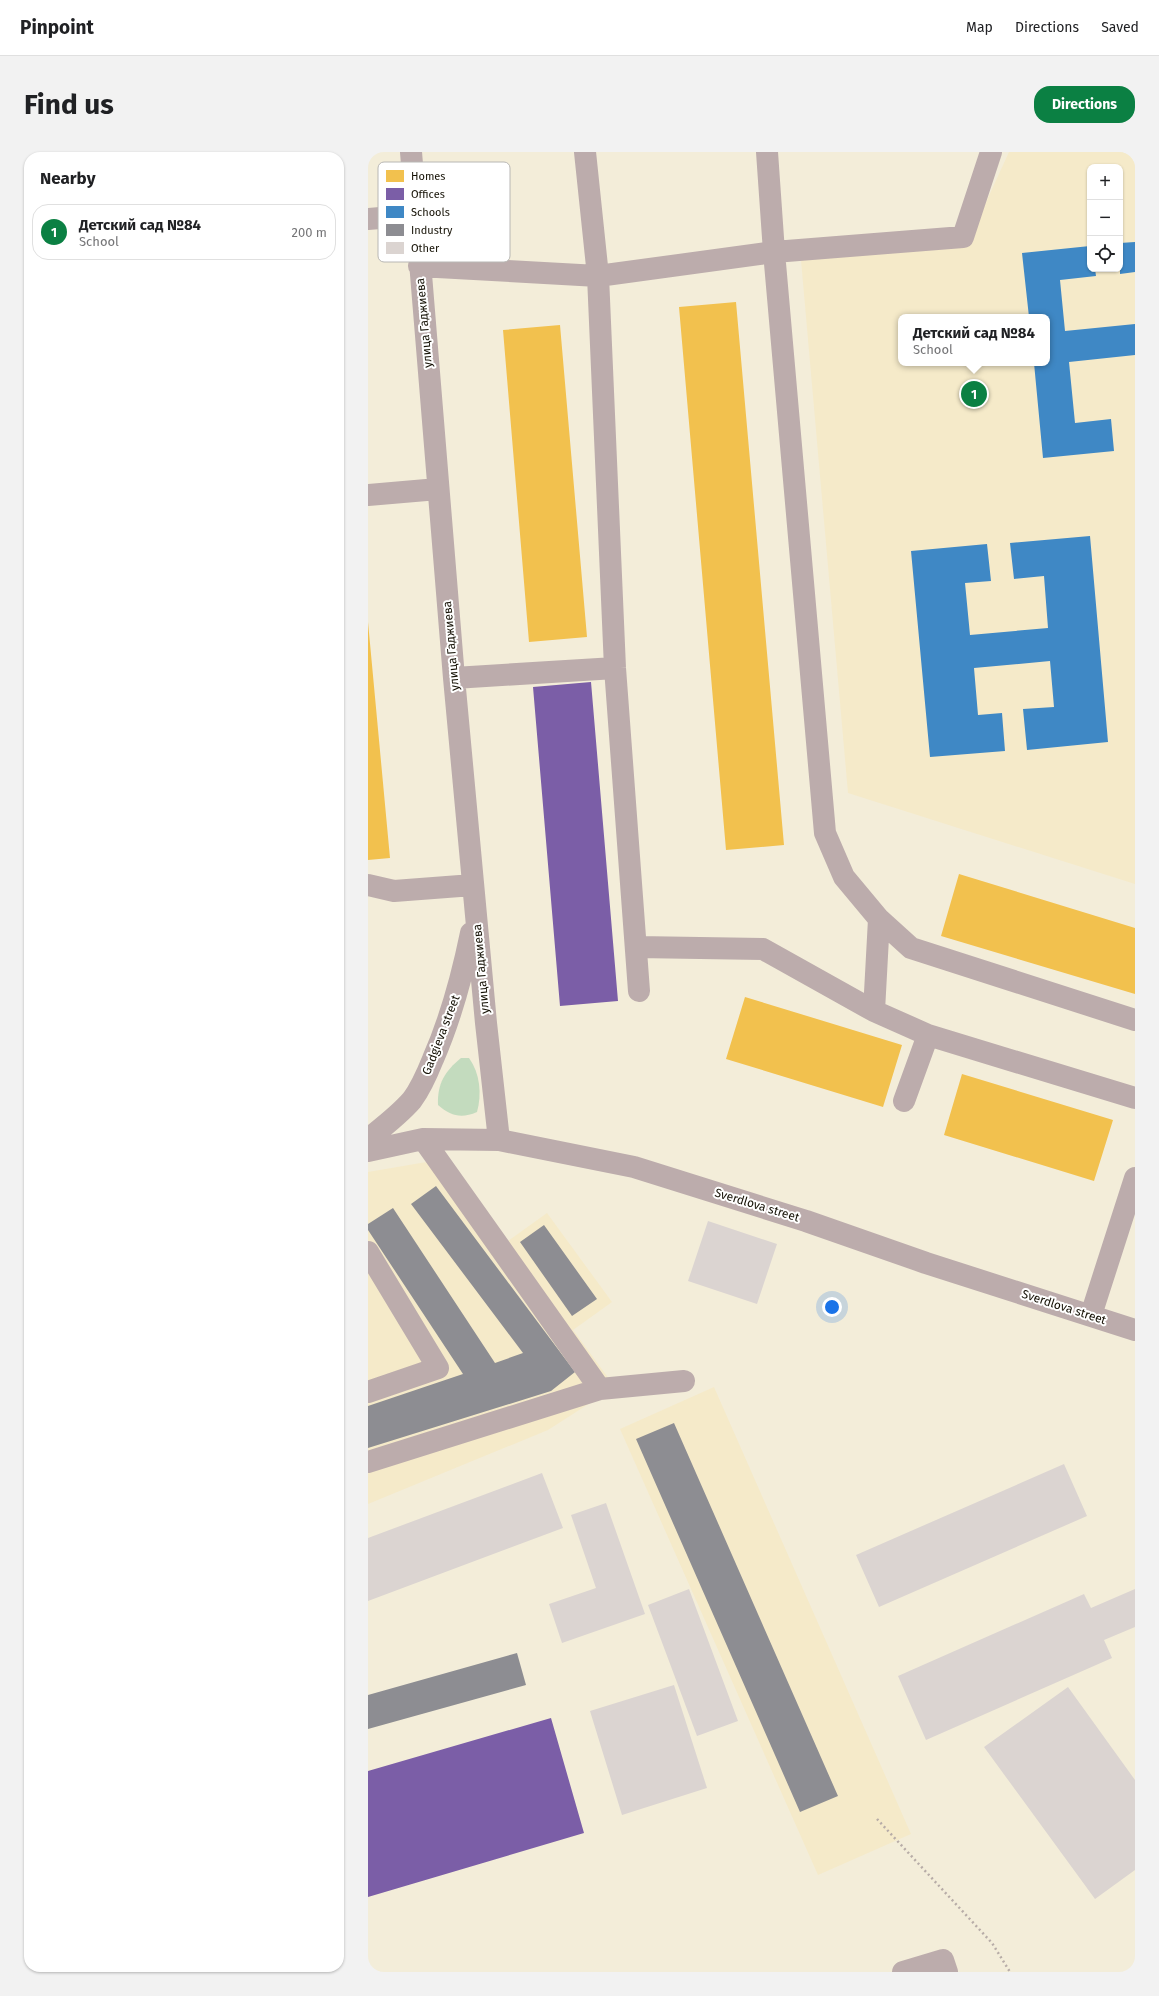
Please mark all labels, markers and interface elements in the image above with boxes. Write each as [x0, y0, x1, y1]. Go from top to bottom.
text: Pinpoint [20, 16, 94, 39]
text: Map [966, 19, 993, 36]
text: Directions [1015, 19, 1079, 36]
text: Saved [1101, 19, 1139, 36]
button: Directions [1034, 86, 1135, 123]
text: Find us [24, 88, 114, 121]
legend [378, 162, 510, 262]
map controls [1087, 164, 1123, 272]
button: + [1087, 164, 1123, 200]
text: Nearby [40, 168, 95, 189]
text: Homes [411, 170, 445, 183]
text: Offices [411, 188, 445, 201]
button: − [1087, 200, 1123, 236]
text: Schools [411, 206, 450, 219]
text: Детский сад №84 [79, 216, 201, 234]
text: Industry [411, 224, 453, 237]
text: 1 [51, 225, 57, 240]
text: 200 m [291, 225, 327, 240]
text: School [79, 234, 119, 249]
button: locate [1087, 236, 1123, 272]
text: Other [411, 242, 440, 255]
street label: улица Гаджиева [413, 277, 435, 369]
popup [898, 314, 1050, 366]
text: Детский сад №84 [913, 324, 1035, 342]
text: School [913, 342, 953, 357]
pin: 1 [961, 379, 987, 409]
street label: улица Гаджиева [440, 600, 462, 692]
street label: улица Гаджиева [470, 923, 492, 1015]
street label: Gadgieva street [419, 992, 463, 1077]
street label: Sverdlova street [713, 1185, 802, 1225]
street label: Sverdlova street [1020, 1287, 1109, 1327]
your location [822, 1297, 842, 1317]

